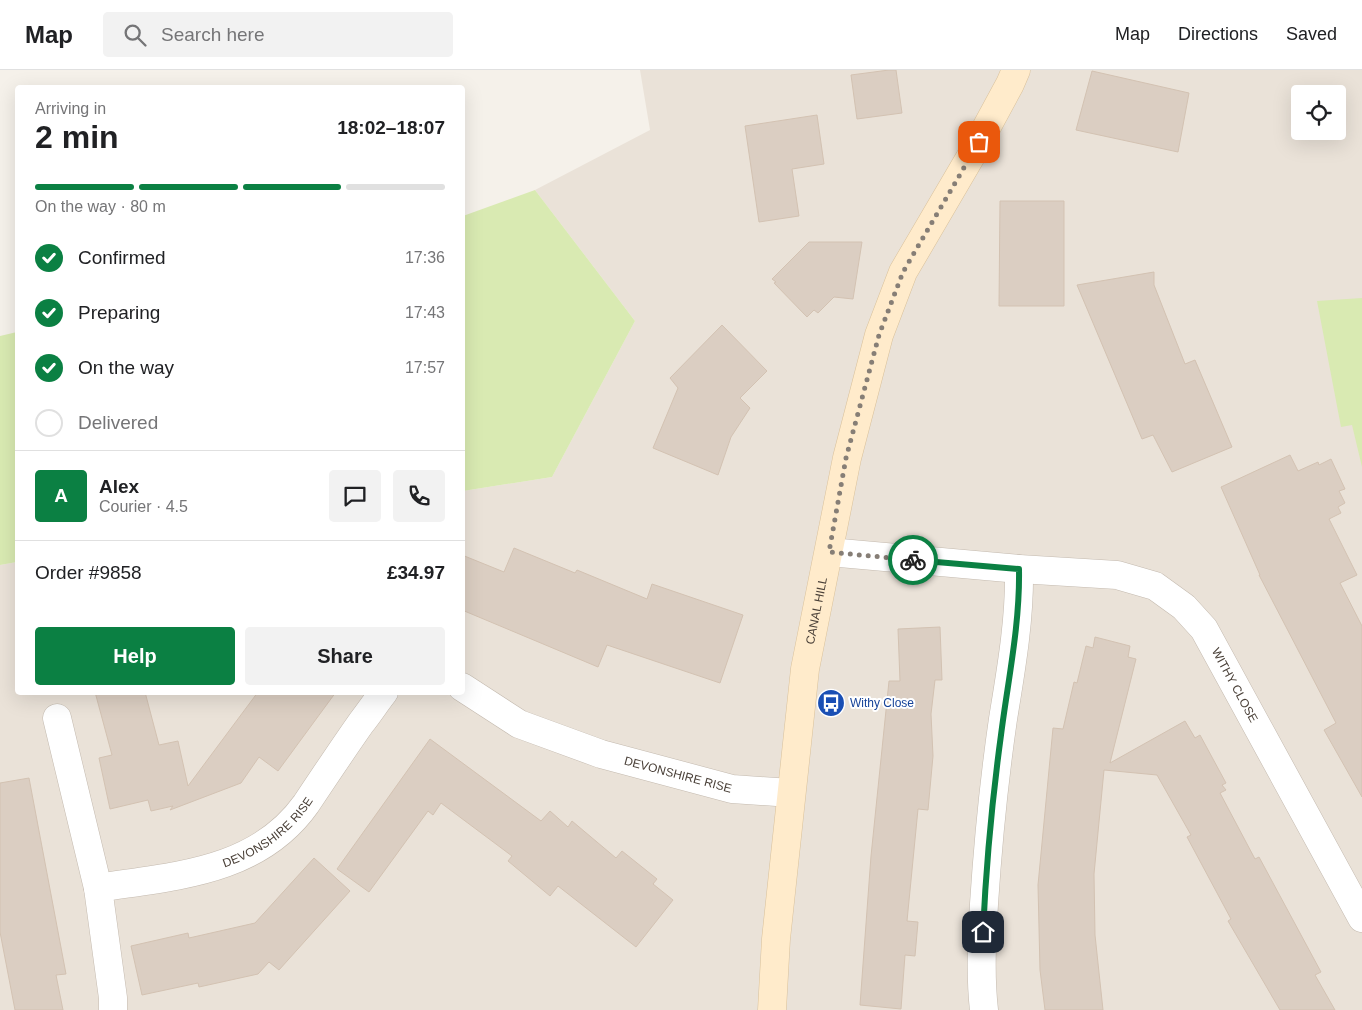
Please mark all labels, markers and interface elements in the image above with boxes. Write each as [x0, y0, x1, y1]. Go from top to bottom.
search box [103, 12, 453, 57]
text: Map [25, 21, 73, 48]
icon: search [121, 21, 149, 49]
text: Search here [161, 24, 265, 45]
text: Map [1115, 24, 1150, 44]
text: Directions [1178, 24, 1258, 44]
text: Saved [1286, 24, 1337, 44]
map controls [1291, 85, 1346, 140]
button: locate [1291, 85, 1346, 140]
text: Arriving in [35, 100, 106, 117]
text: 18:02–18:07 [337, 117, 445, 138]
text: 2 min [35, 119, 119, 155]
pin [958, 121, 1000, 163]
icon: bag [965, 128, 993, 156]
text: On the way · 80 m [35, 198, 166, 215]
icon: check [35, 244, 63, 272]
text: Confirmed [78, 247, 166, 268]
text: 17:36 [405, 249, 445, 266]
icon: check [35, 299, 63, 327]
text: Preparing [78, 302, 160, 323]
text: 17:43 [405, 304, 445, 321]
icon: check [35, 354, 63, 382]
text: On the way [78, 357, 174, 378]
text: 17:57 [405, 359, 445, 376]
text: Delivered [78, 412, 158, 433]
button: chat [329, 470, 381, 522]
button: phone [393, 470, 445, 522]
text: Alex [99, 476, 139, 497]
text: A [54, 485, 68, 506]
text: Courier · 4.5 [99, 498, 188, 515]
courier [888, 535, 938, 585]
icon: bike [899, 546, 927, 574]
text: Order #9858 [35, 562, 142, 583]
text: £34.97 [387, 562, 445, 583]
street label: CANAL HILL [803, 576, 830, 646]
button: Help [35, 627, 235, 685]
button: Share [245, 627, 445, 685]
street label: WITHY CLOSE [1209, 646, 1261, 725]
bus stop icon: Withy Close [816, 688, 846, 718]
place label: Withy Close [850, 696, 914, 710]
street label: DEVONSHIRE RISE [623, 754, 733, 796]
street label: DEVONSHIRE RISE [221, 794, 316, 870]
pin [962, 911, 1004, 953]
icon: home [969, 918, 997, 946]

